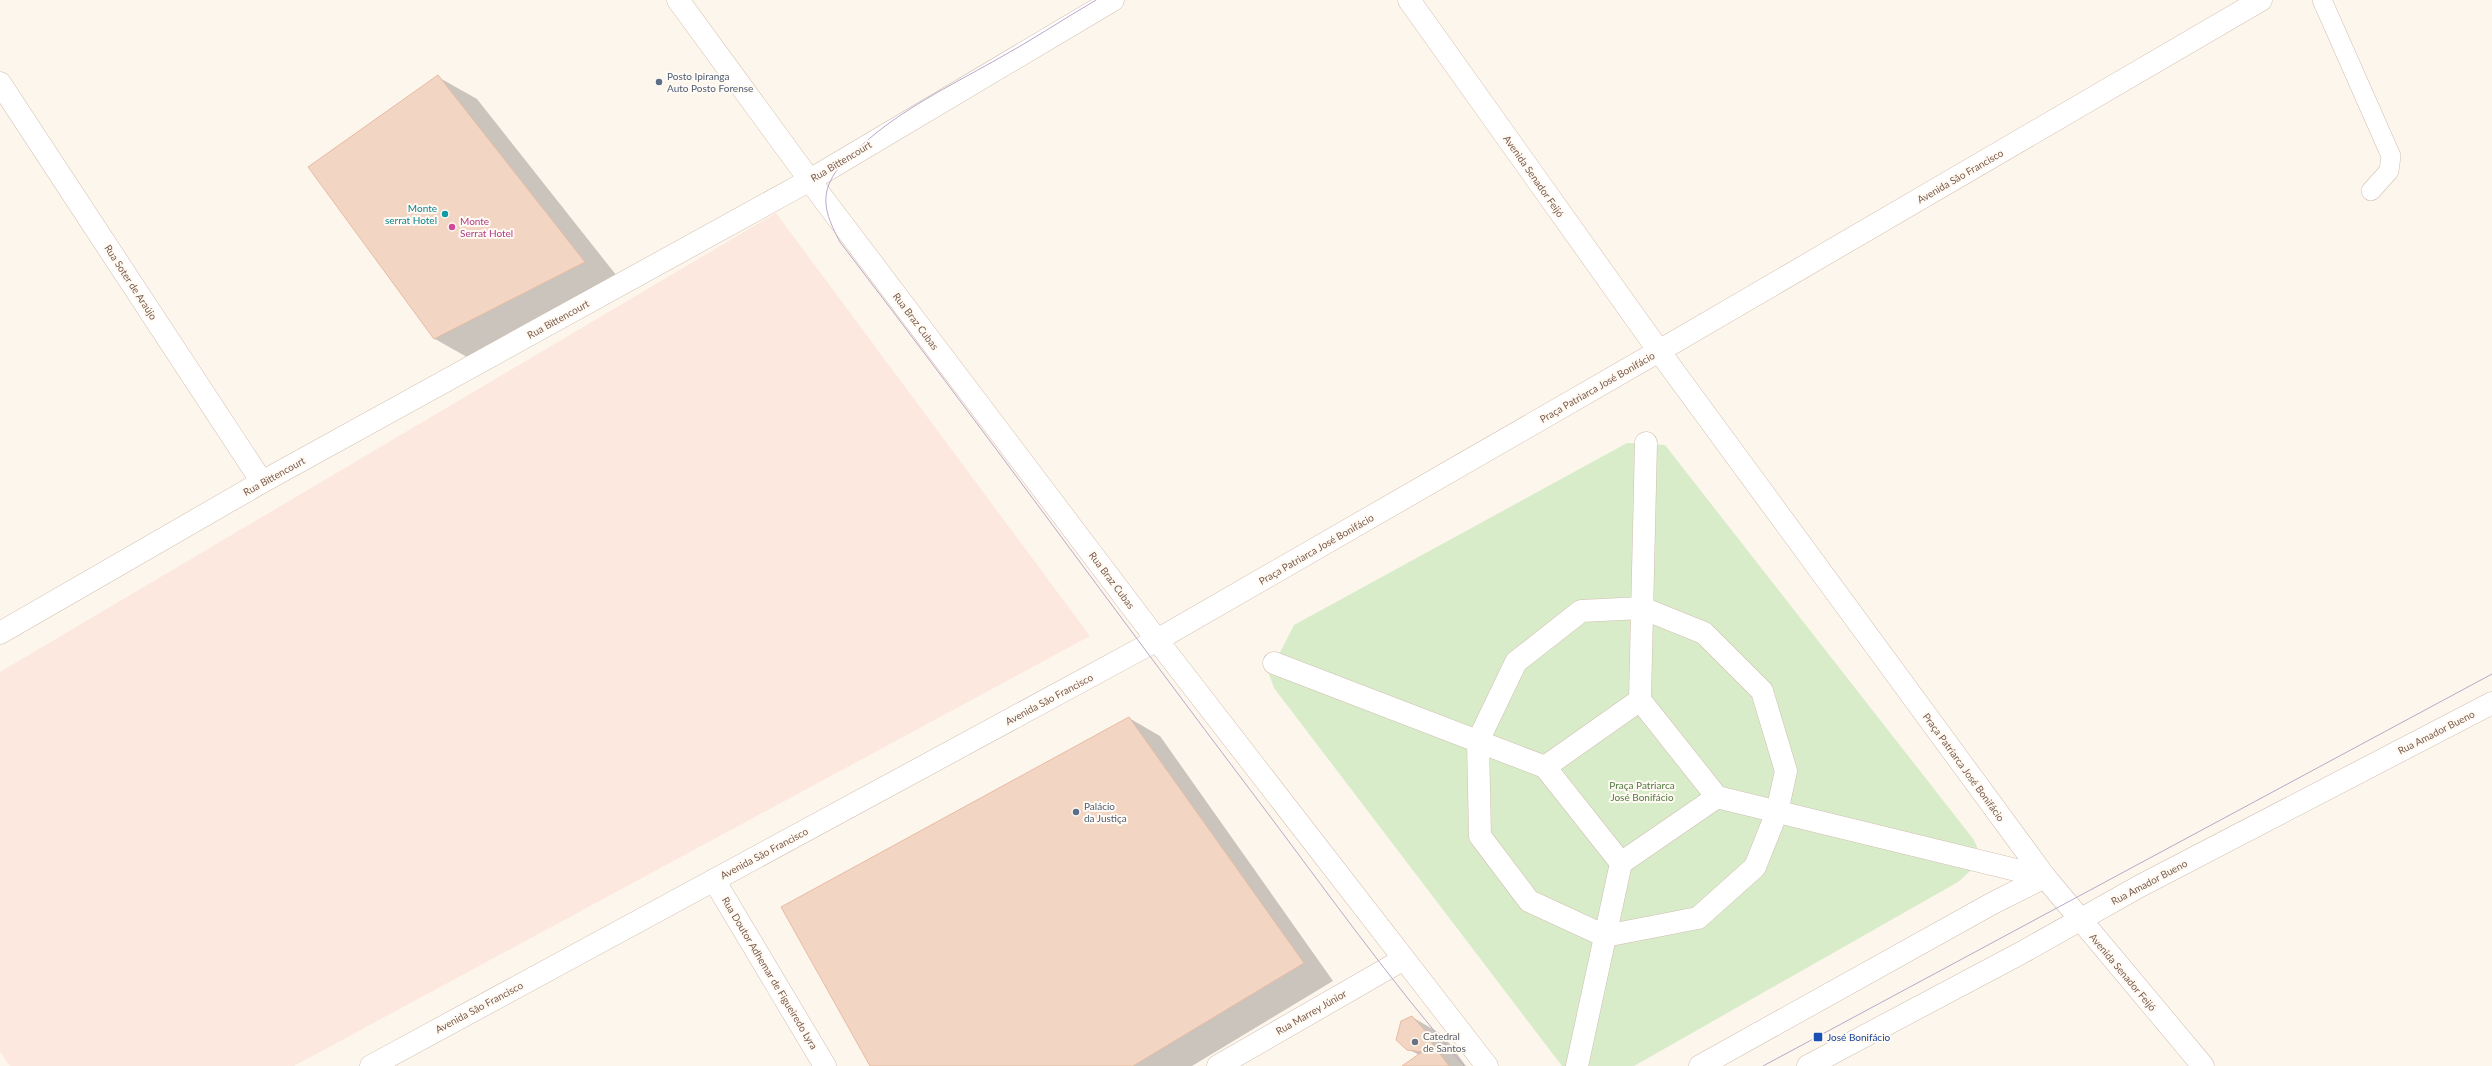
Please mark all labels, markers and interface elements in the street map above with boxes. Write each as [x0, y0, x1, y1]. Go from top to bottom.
place label: Posto Ipiranga Auto Posto Forense [667, 70, 753, 94]
marker: Posto Ipiranga Auto Posto Forense [654, 77, 664, 87]
street label: Avenida Senador Feijó [1501, 133, 1567, 220]
street label: Rua Bittencourt [808, 138, 874, 184]
street label: Avenida São Francisco [1915, 146, 2006, 206]
place label: Monte serrat Hotel [385, 202, 437, 226]
marker: Monte serrat Hotel [440, 209, 450, 219]
place label: Monte Serrat Hotel [460, 215, 513, 239]
marker: Monte Serrat Hotel [447, 222, 457, 232]
street label: Rua Soter de Araújo [102, 242, 160, 322]
street label: Rua Braz Cubas [891, 290, 941, 352]
street label: Rua Bittencourt [525, 297, 591, 341]
street label: Praça Patriarca José Bonifácio [1537, 349, 1657, 425]
street label: Rua Bittencourt [241, 454, 307, 498]
street label: Praça Patriarca José Bonifácio [1256, 511, 1376, 587]
street label: Rua Braz Cubas [1087, 549, 1137, 611]
street label: Avenida São Francisco [1003, 671, 1095, 727]
street label: Rua Amador Bueno [2396, 707, 2477, 757]
street label: Praça Patriarca José Bonifácio [1921, 711, 2007, 824]
park label: Praça Patriarca José Bonifácio [1609, 779, 1675, 803]
place label: Palácio da Justiça [1084, 800, 1127, 824]
marker: Palácio da Justiça [1071, 807, 1081, 817]
street label: Avenida São Francisco [718, 825, 810, 881]
street label: Rua Amador Bueno [2109, 857, 2189, 907]
street label: Rua Doutor Adhemar de Figueiredo Lyra [720, 895, 820, 1051]
street label: Avenida Senador Feijó [2087, 931, 2159, 1013]
street label: Avenida São Francisco [433, 979, 525, 1035]
street label: Rua Marrey Júnior [1274, 987, 1349, 1037]
place label: Catedral de Santos [1423, 1030, 1466, 1054]
marker: José Bonifácio [1812, 1031, 1824, 1043]
place label: José Bonifácio [1827, 1031, 1891, 1043]
marker: Catedral de Santos [1410, 1037, 1420, 1047]

